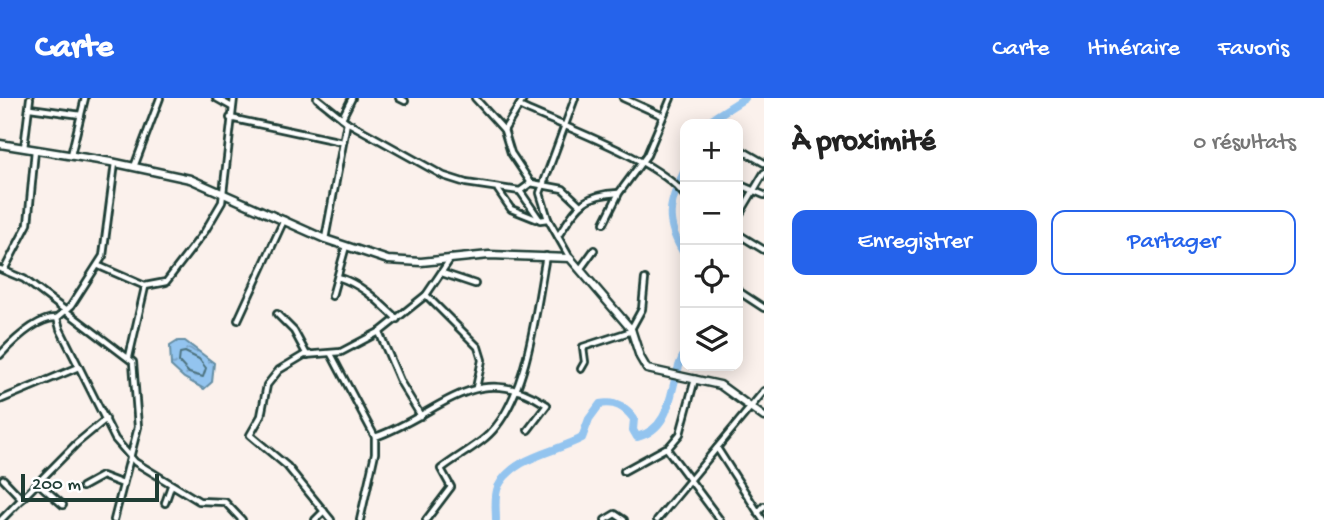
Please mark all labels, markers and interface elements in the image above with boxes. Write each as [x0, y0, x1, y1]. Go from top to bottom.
text: Carte [35, 30, 113, 68]
text: Carte [992, 35, 1049, 64]
text: Itinéraire [1087, 35, 1180, 64]
text: Favoris [1218, 35, 1289, 64]
map controls [680, 119, 743, 371]
button: + [680, 119, 743, 182]
text: À proximité [792, 126, 936, 161]
text: 0 résultats [1193, 130, 1296, 157]
button: − [680, 182, 743, 245]
button: Enregistrer [792, 210, 1037, 275]
button: Partager [1051, 210, 1296, 275]
button: locate [680, 245, 743, 308]
button: layers [680, 308, 743, 371]
scale bar [21, 471, 159, 503]
text: 200 m [32, 474, 81, 497]

